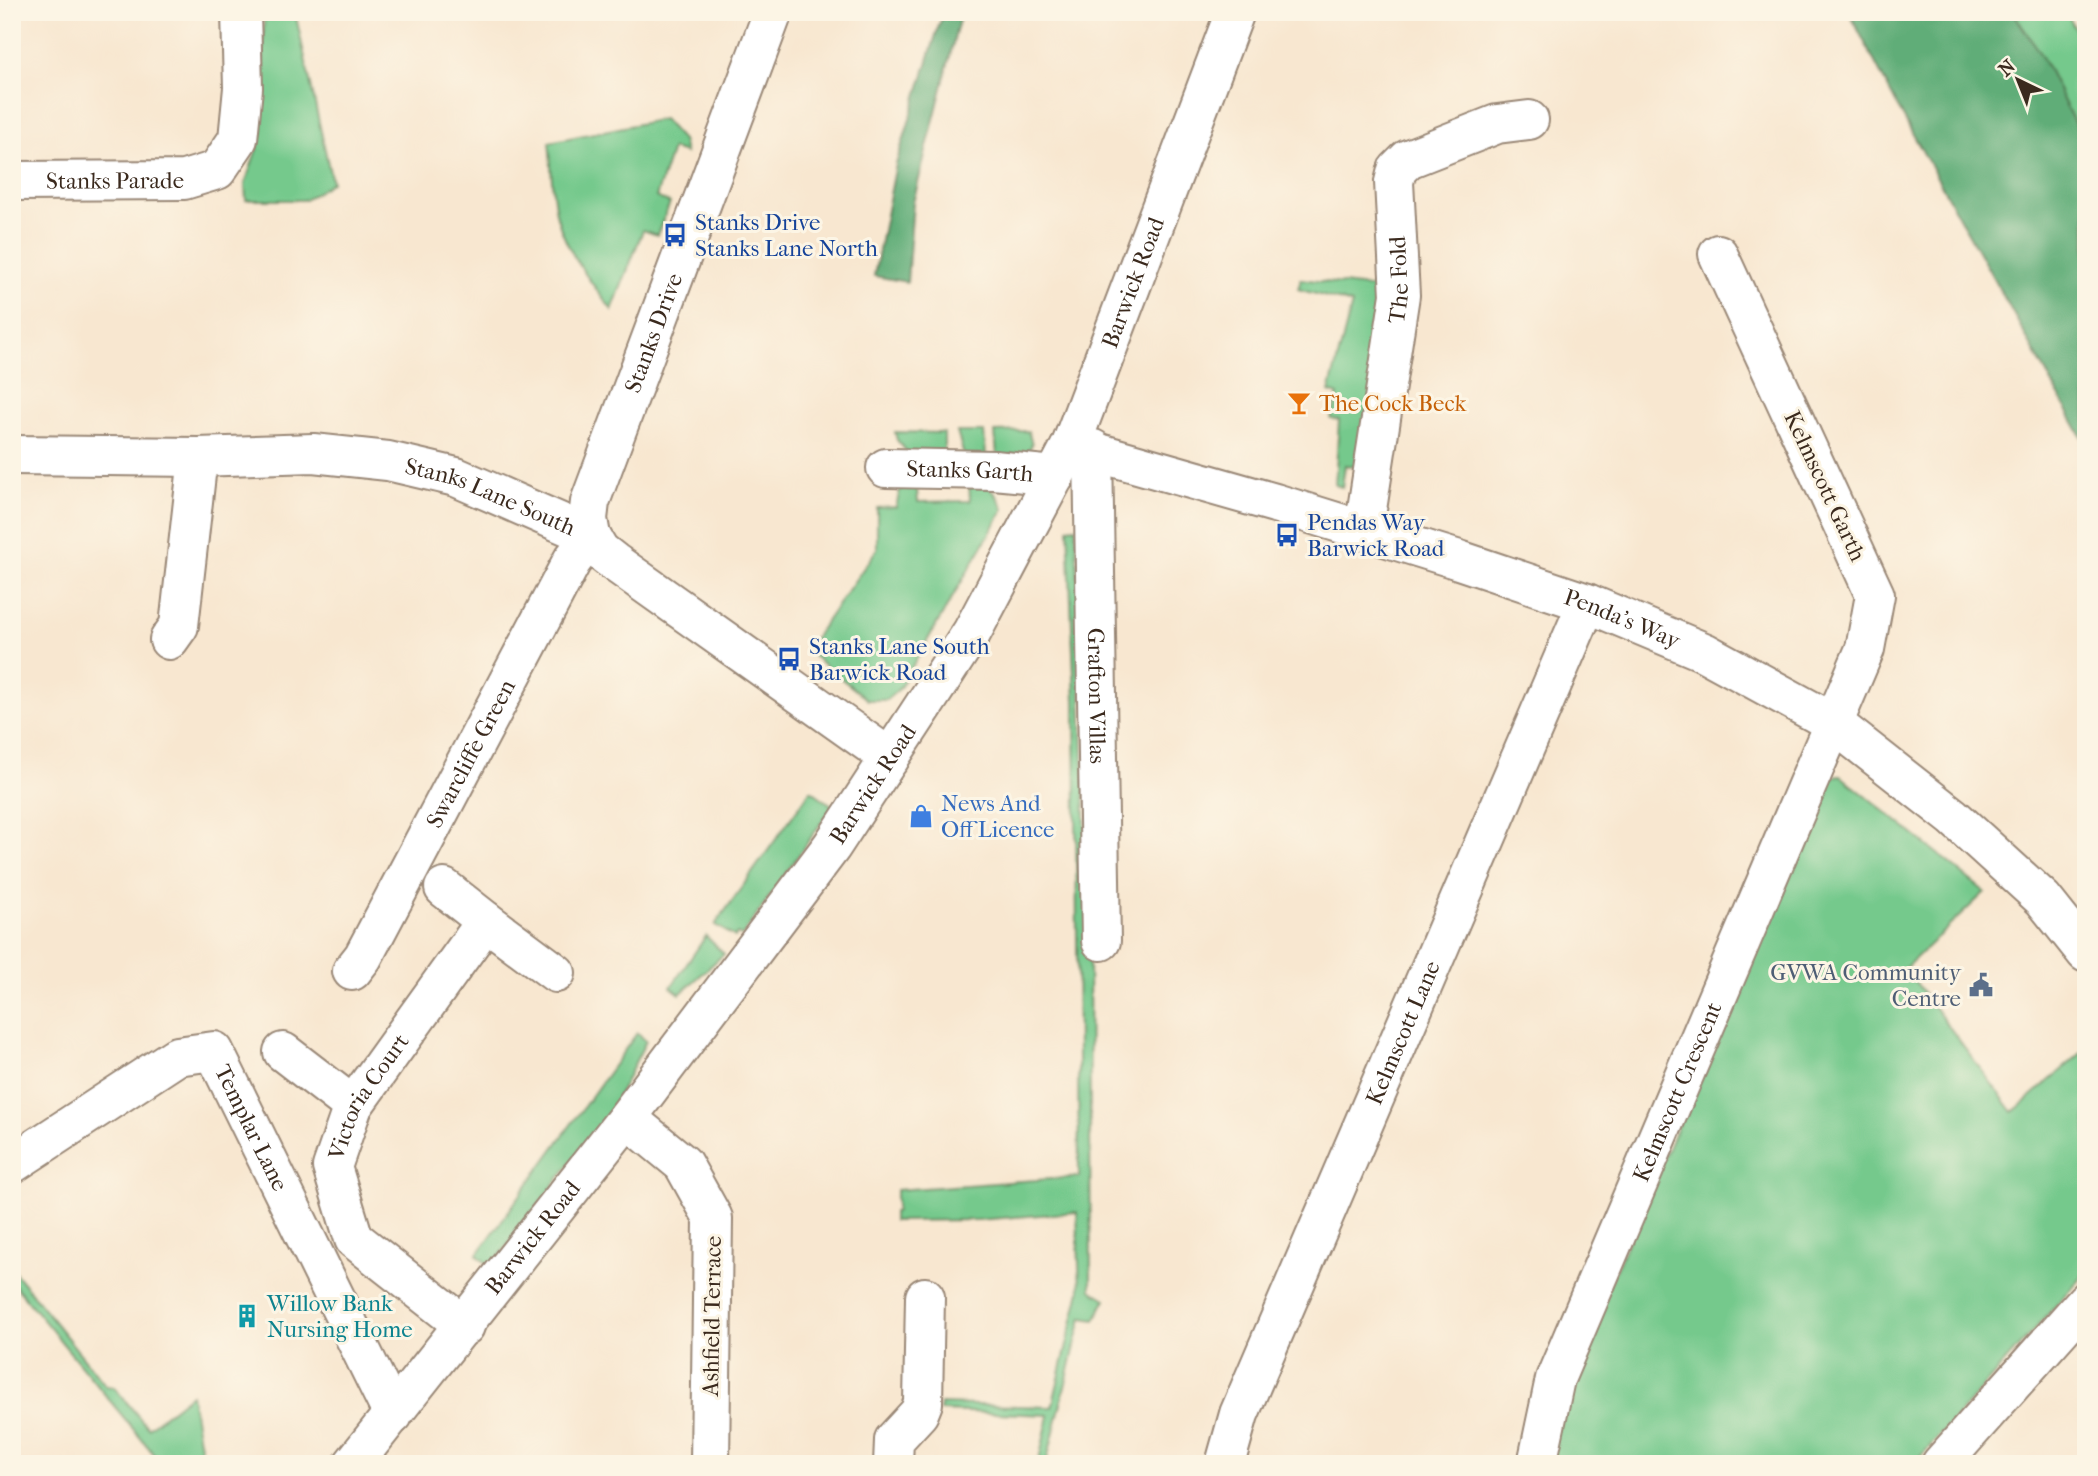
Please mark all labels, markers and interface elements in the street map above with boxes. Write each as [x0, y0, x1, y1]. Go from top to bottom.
north arrow [1982, 46, 2052, 116]
text: N [1994, 55, 2020, 81]
street label: Stanks Parade [46, 167, 184, 194]
place label: Stanks Drive Stanks Lane North [695, 209, 878, 262]
street label: Barwick Road [1096, 213, 1170, 352]
bus stop icon: Stanks Drive Stanks Lane North [661, 221, 689, 249]
street label: The Fold [1382, 235, 1413, 325]
street label: Stanks Drive [619, 269, 688, 396]
bar icon: The Cock Beck [1285, 389, 1313, 417]
place label: The Cock Beck [1319, 390, 1468, 417]
street label: Kelmscott Garth [1778, 407, 1872, 565]
street label: Stanks Lane South [402, 452, 580, 541]
street label: Stanks Garth [906, 455, 1035, 487]
place label: Pendas Way Barwick Road [1307, 509, 1445, 562]
bus stop icon: Pendas Way Barwick Road [1273, 521, 1301, 549]
street label: Penda's Way [1561, 583, 1685, 654]
street label: Grafton Villas [1082, 628, 1112, 764]
place label: Stanks Lane South Barwick Road [809, 633, 990, 686]
bus stop icon: Stanks Lane South Barwick Road [775, 645, 803, 673]
street label: Swarcliffe Green [420, 674, 521, 832]
street label: Barwick Road [824, 719, 922, 849]
place label: News And Off Licence [941, 790, 1054, 843]
shop icon: News And Off Licence [907, 802, 935, 830]
street label: Kelmscott Lane [1360, 957, 1445, 1109]
place label: GVWA Community Centre [1770, 959, 1962, 1012]
public building icon: GVWA Community Centre [1967, 971, 1995, 999]
street label: Kelmscott Crescent [1627, 998, 1727, 1186]
street label: Victoria Court [322, 1028, 414, 1164]
street label: Templar Lane [209, 1060, 294, 1195]
street label: Barwick Road [479, 1175, 586, 1300]
street label: Ashfield Terrace [697, 1235, 727, 1398]
place label: Willow Bank Nursing Home [266, 1290, 413, 1343]
building icon: Willow Bank Nursing Home [233, 1302, 261, 1330]

